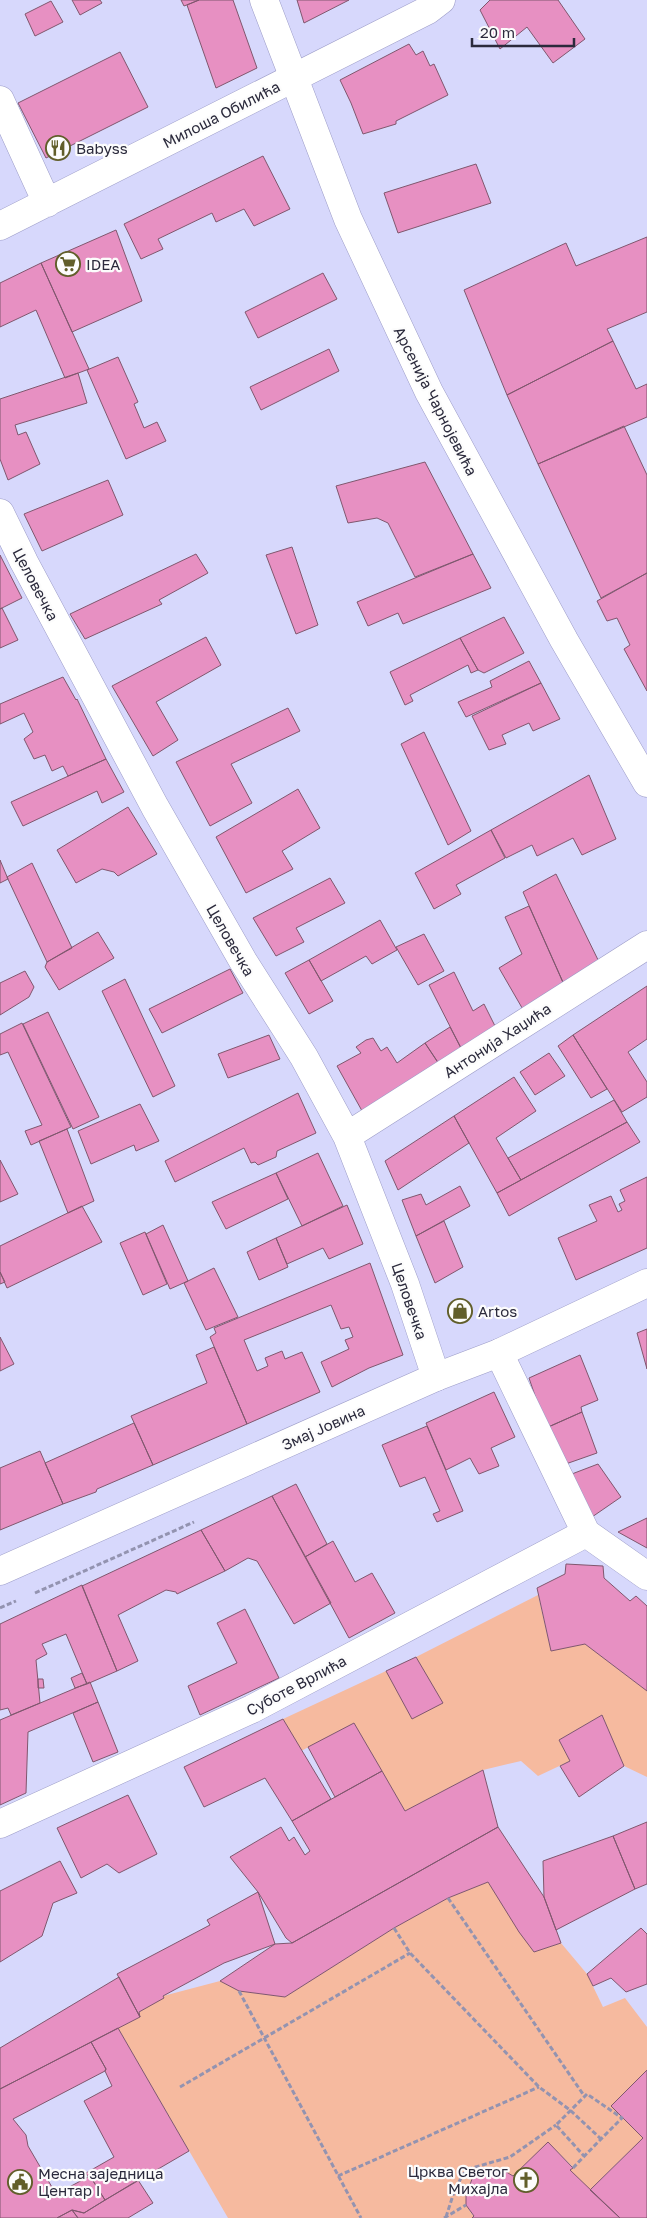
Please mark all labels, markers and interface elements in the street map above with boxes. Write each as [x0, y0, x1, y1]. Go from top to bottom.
scale bar [472, 15, 574, 47]
text: 20 m [480, 23, 515, 41]
street label: Милоша Обилића [159, 77, 283, 151]
restaurant icon: Babyss [45, 135, 71, 161]
place label: Babyss [76, 139, 128, 157]
supermarket icon: IDEA [55, 251, 81, 277]
place label: IDEA [86, 255, 120, 273]
street label: Арсенија Чарнојевића [391, 324, 481, 478]
street label: Целовечка [9, 544, 63, 624]
street label: Целовечка [203, 901, 259, 979]
street label: Антонија Хаџића [440, 999, 554, 1081]
street label: Целовечка [388, 1260, 432, 1342]
shop icon: Artos [447, 1298, 473, 1324]
place label: Artos [478, 1302, 517, 1320]
street label: Змај Јовина [279, 1401, 367, 1453]
street label: Суботе Врлића [243, 1651, 349, 1719]
place label: Црква Светог Михајла [408, 2162, 508, 2197]
place label: Месна заједница Центар I [38, 2164, 163, 2199]
church icon: Црква Светог Михајла [513, 2167, 539, 2193]
public building icon: Месна заједница Центар I [7, 2169, 33, 2195]

